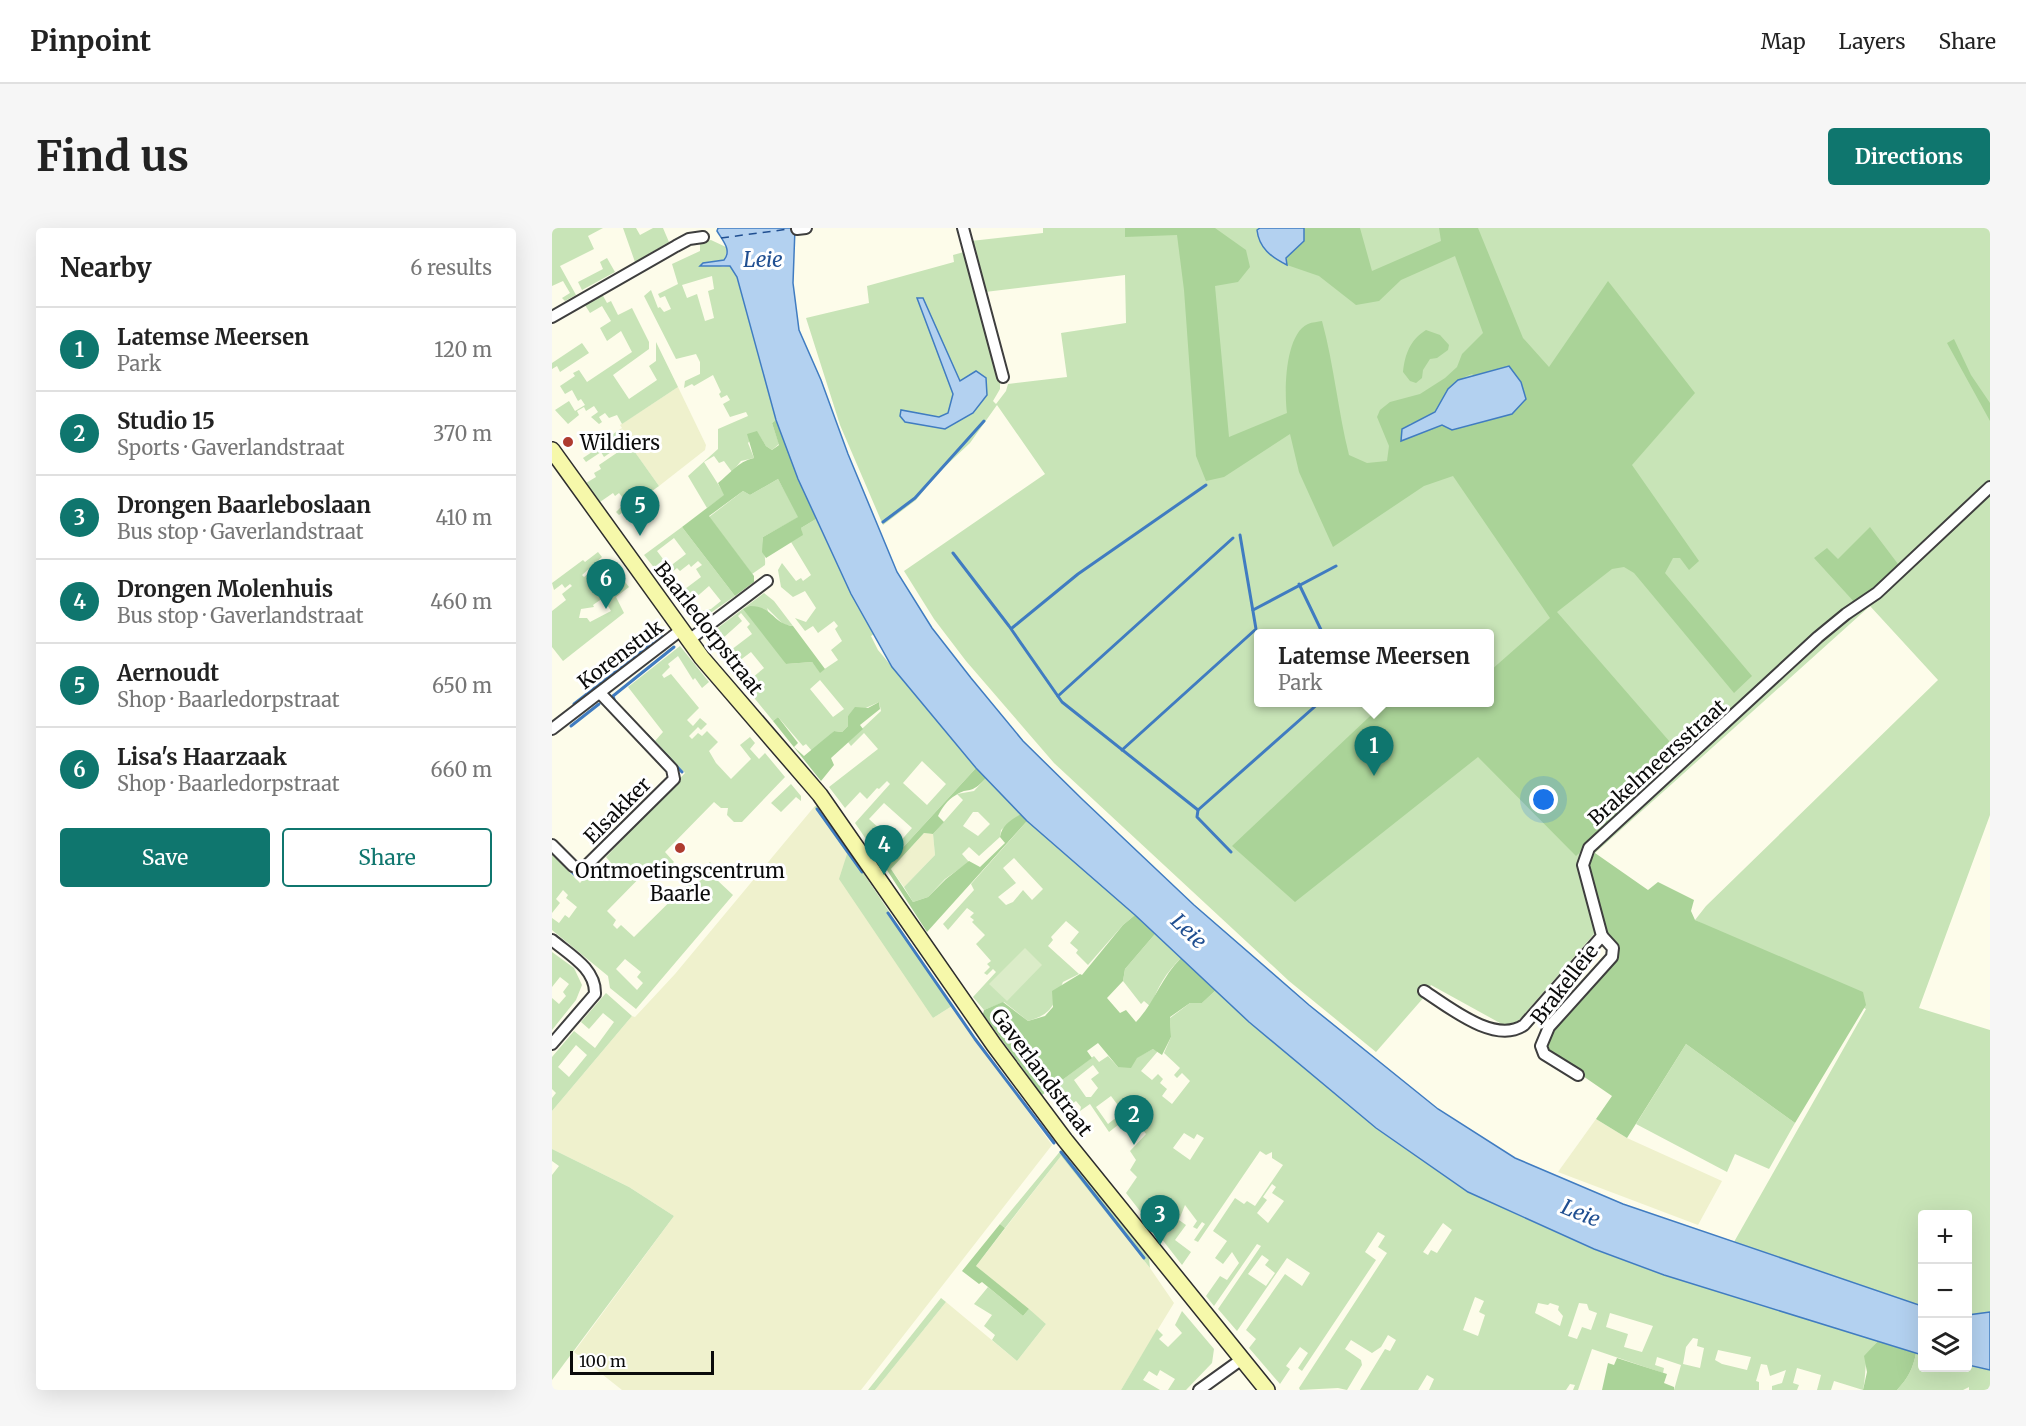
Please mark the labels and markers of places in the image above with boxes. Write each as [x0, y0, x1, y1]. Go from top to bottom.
place label: Wildiers [579, 430, 660, 455]
marker: Wildiers [561, 435, 575, 449]
pin: 5 [620, 486, 659, 536]
pin: 6 [586, 560, 626, 609]
pin: 1 [1354, 726, 1394, 776]
pin: 4 [864, 826, 904, 875]
marker: Ontmoetingscentrum Baarle [673, 841, 687, 855]
place label: Ontmoetingscentrum Baarle [575, 858, 785, 906]
pin: 2 [1114, 1096, 1154, 1145]
pin: 3 [1140, 1196, 1180, 1245]

